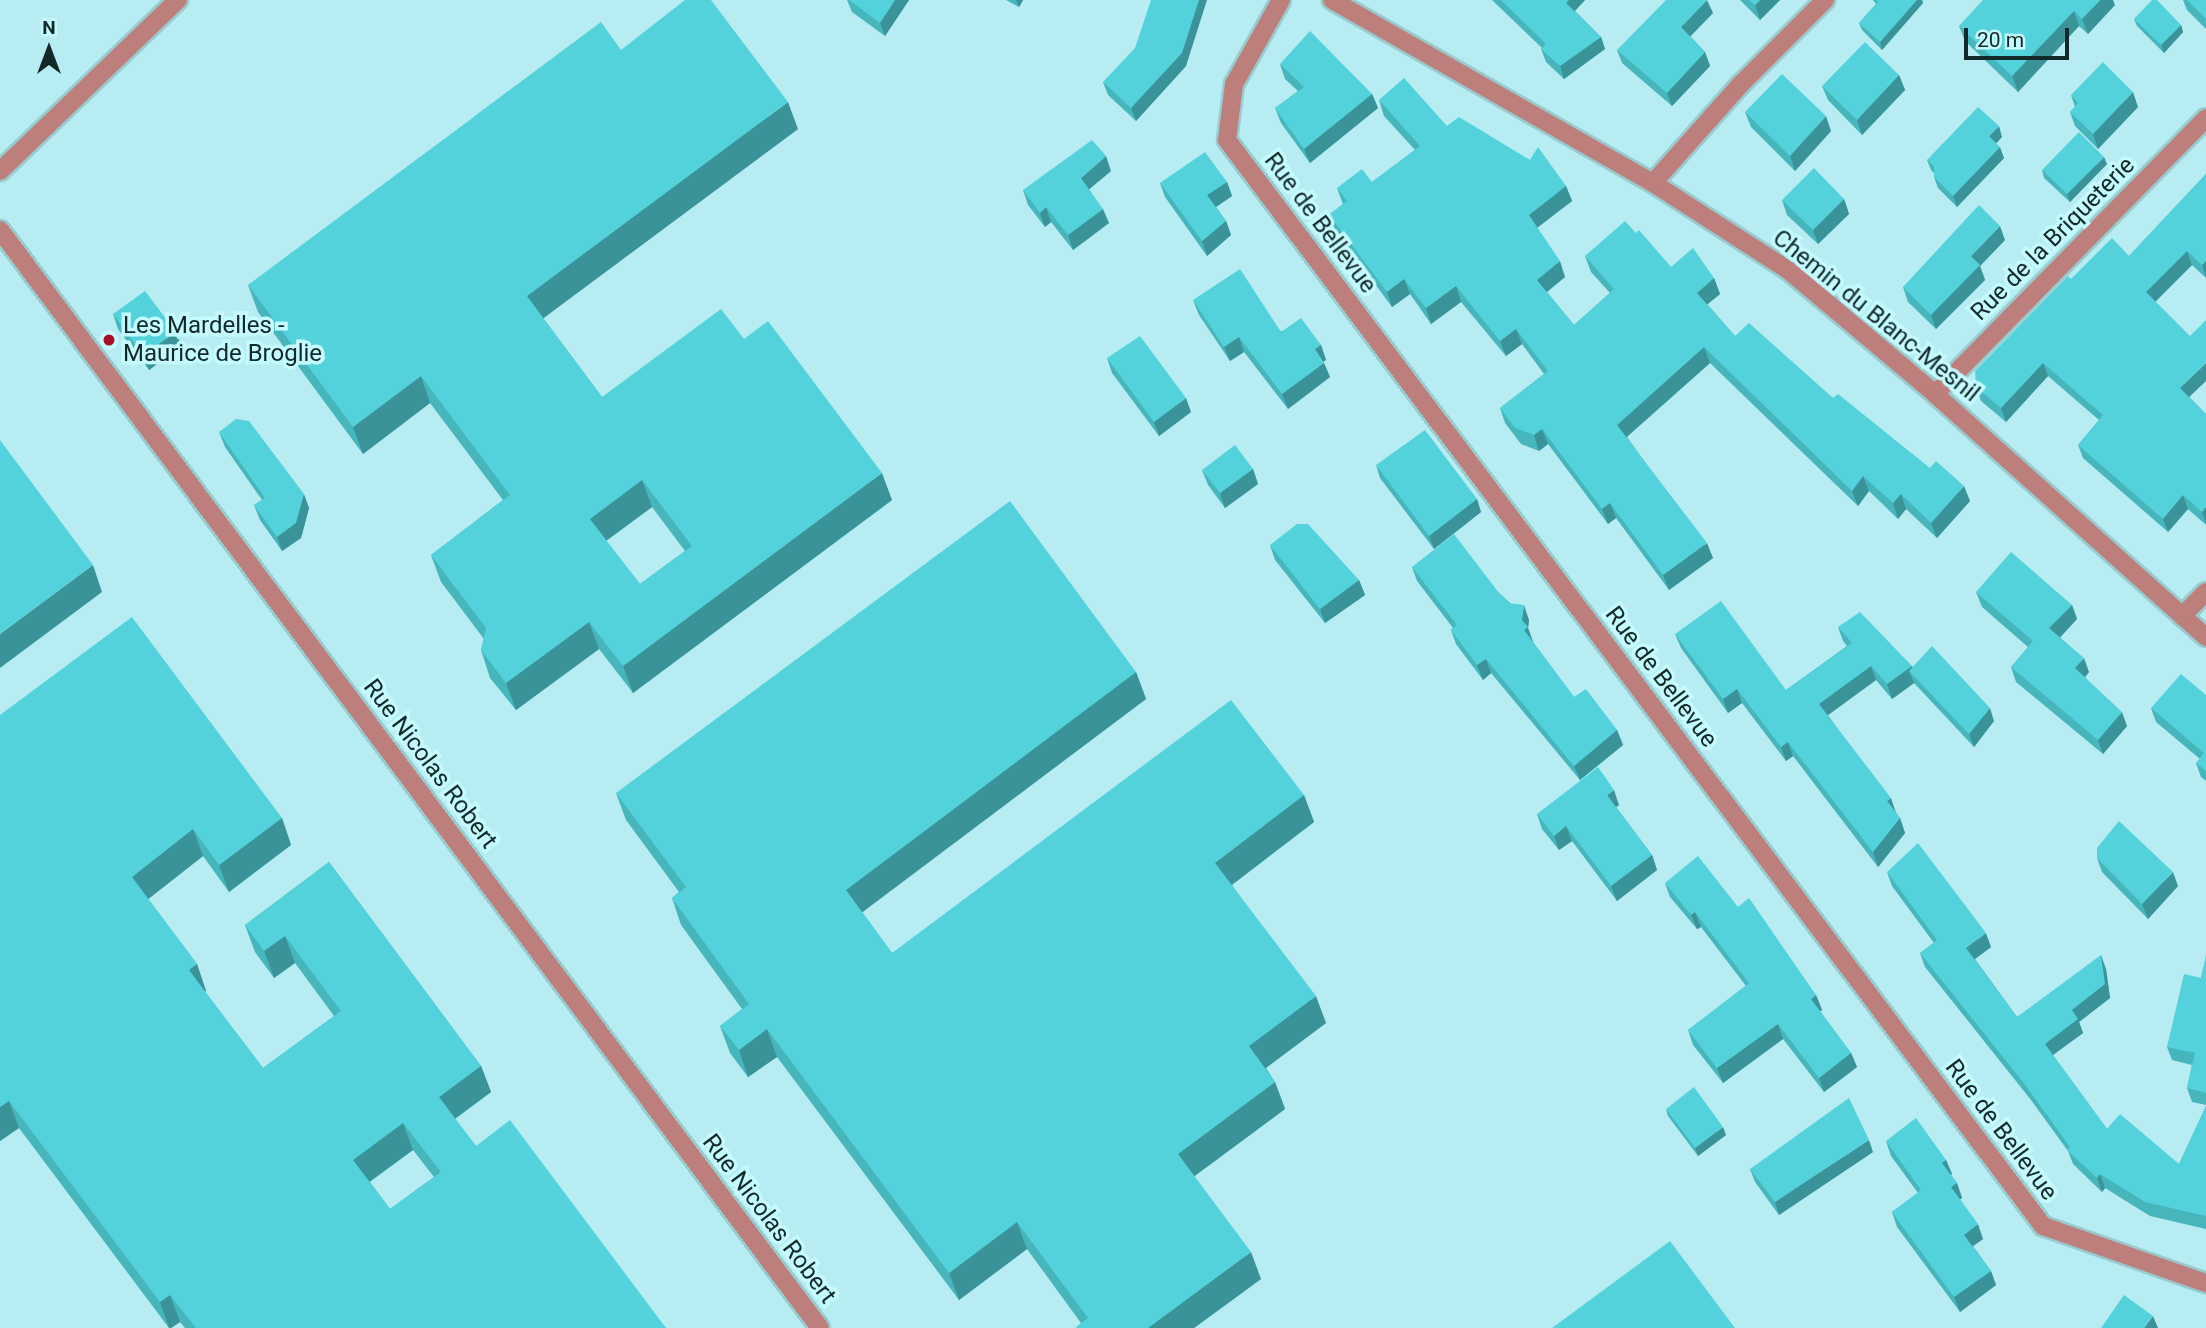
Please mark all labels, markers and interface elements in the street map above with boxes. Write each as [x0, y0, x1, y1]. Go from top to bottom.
north arrow [14, 14, 84, 84]
scale bar [1968, 14, 2073, 58]
text: N [42, 16, 56, 39]
text: 20 m [1977, 28, 2024, 52]
street label: Rue de Bellevue [1258, 147, 1382, 299]
street label: Rue de la Briqueterie [1965, 151, 2141, 327]
street label: Chemin du Blanc-Mesnil [1767, 224, 1985, 408]
place label: Les Mardelles - Maurice de Broglie [123, 312, 322, 368]
marker: Les Mardelles - Maurice de Broglie [101, 332, 117, 348]
street label: Rue de Bellevue [1599, 601, 1723, 753]
street label: Rue Nicolas Robert [357, 674, 503, 854]
street label: Rue de Bellevue [1939, 1054, 2063, 1206]
street label: Rue Nicolas Robert [696, 1129, 842, 1309]

